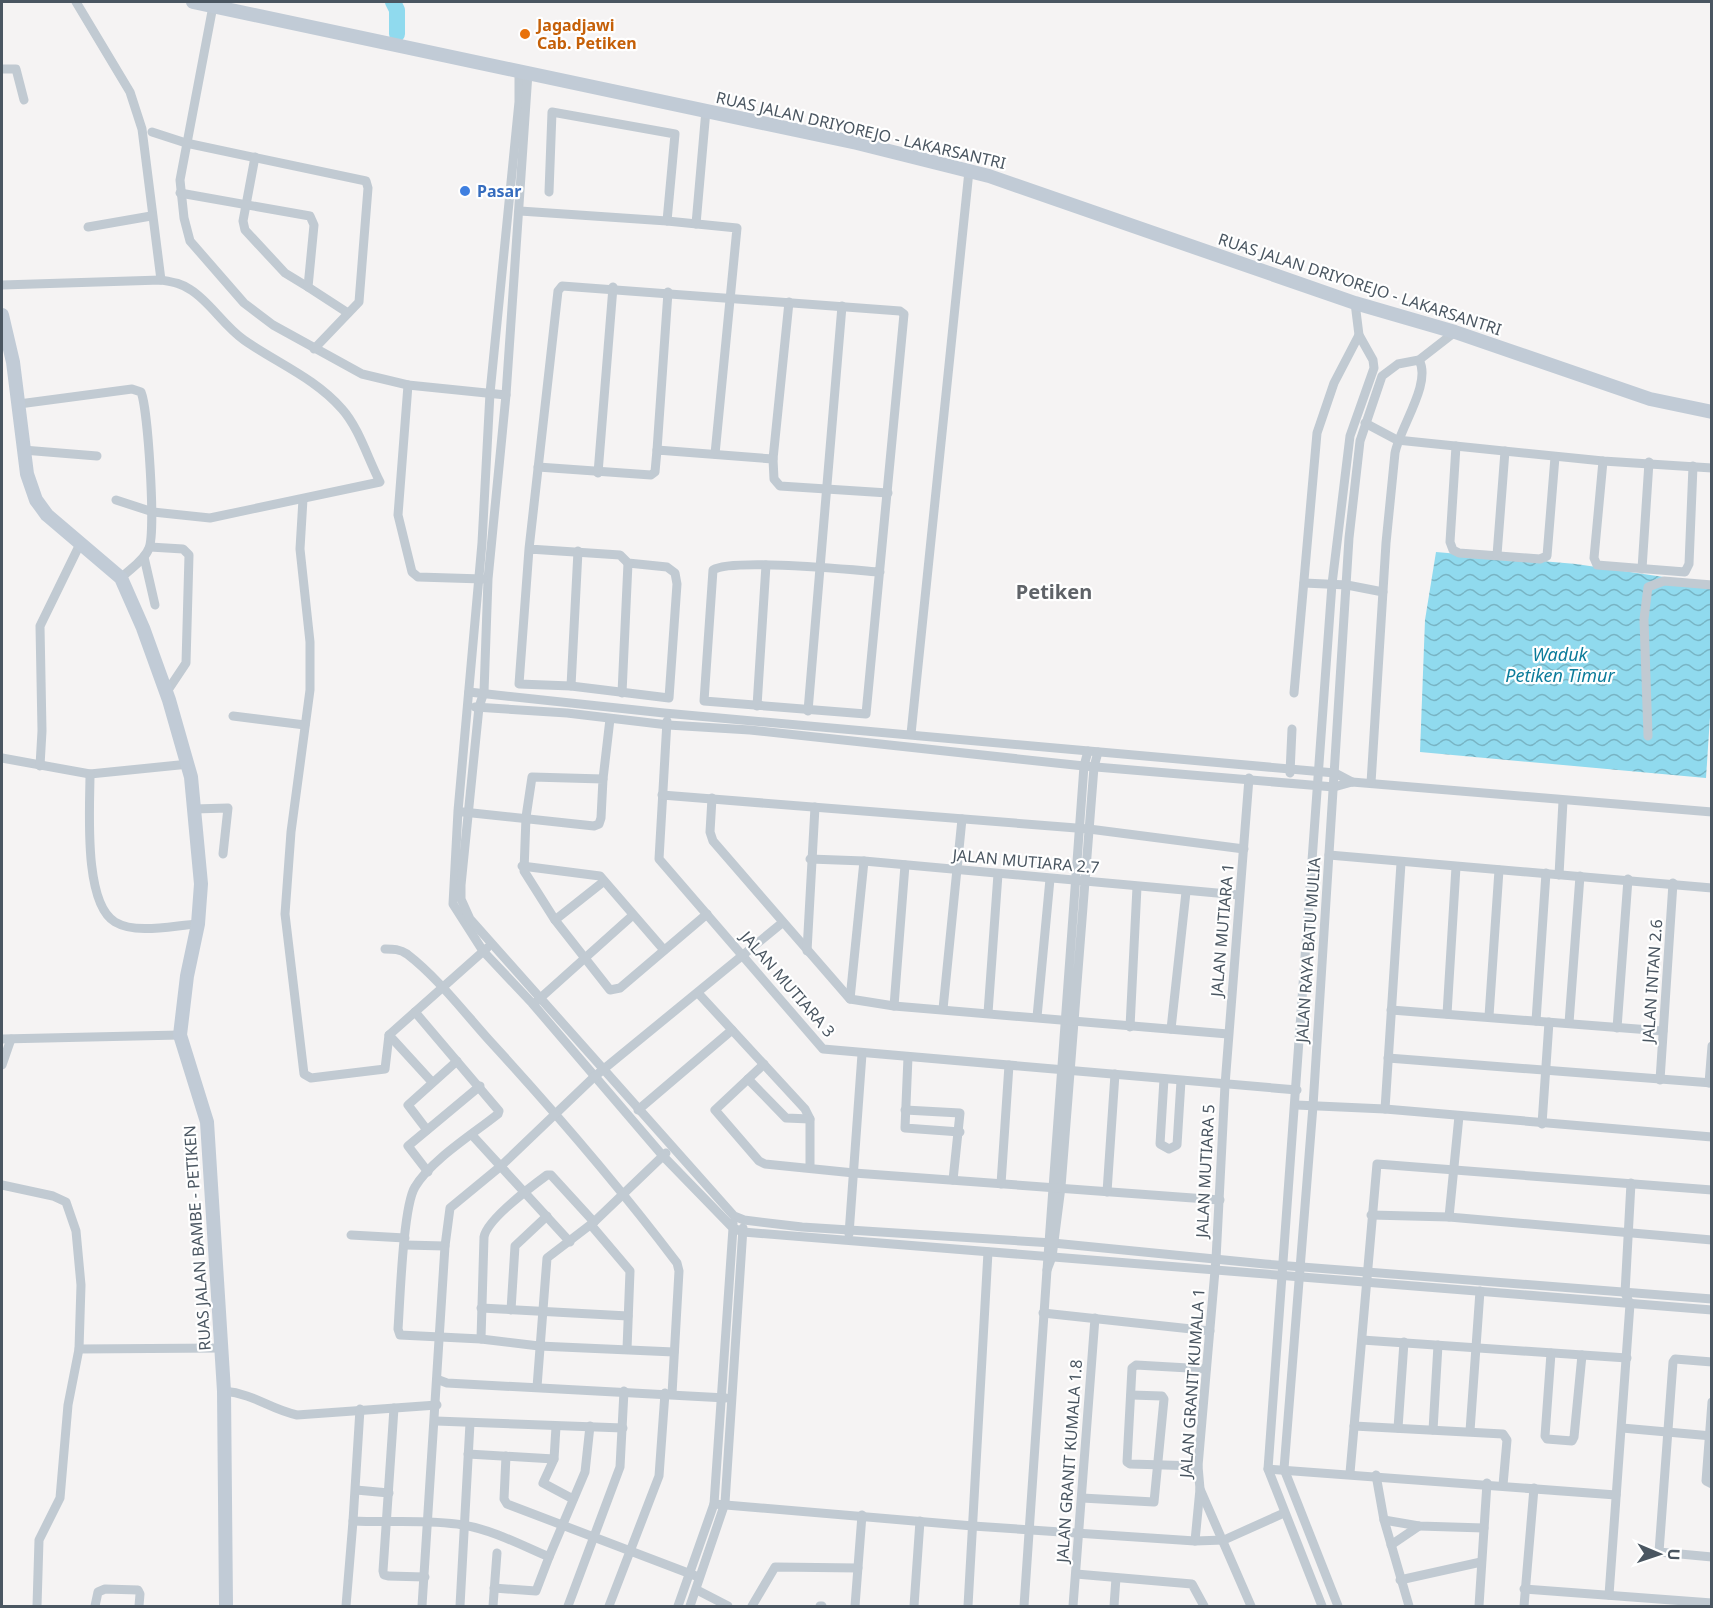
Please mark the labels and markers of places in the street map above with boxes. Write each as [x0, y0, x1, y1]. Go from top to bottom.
place label: Jagadjawi Cab. Petiken [535, 14, 637, 54]
marker: Jagadjawi Cab. Petiken [518, 27, 532, 41]
place label: Pasar [477, 180, 521, 202]
marker: Pasar [458, 184, 472, 198]

